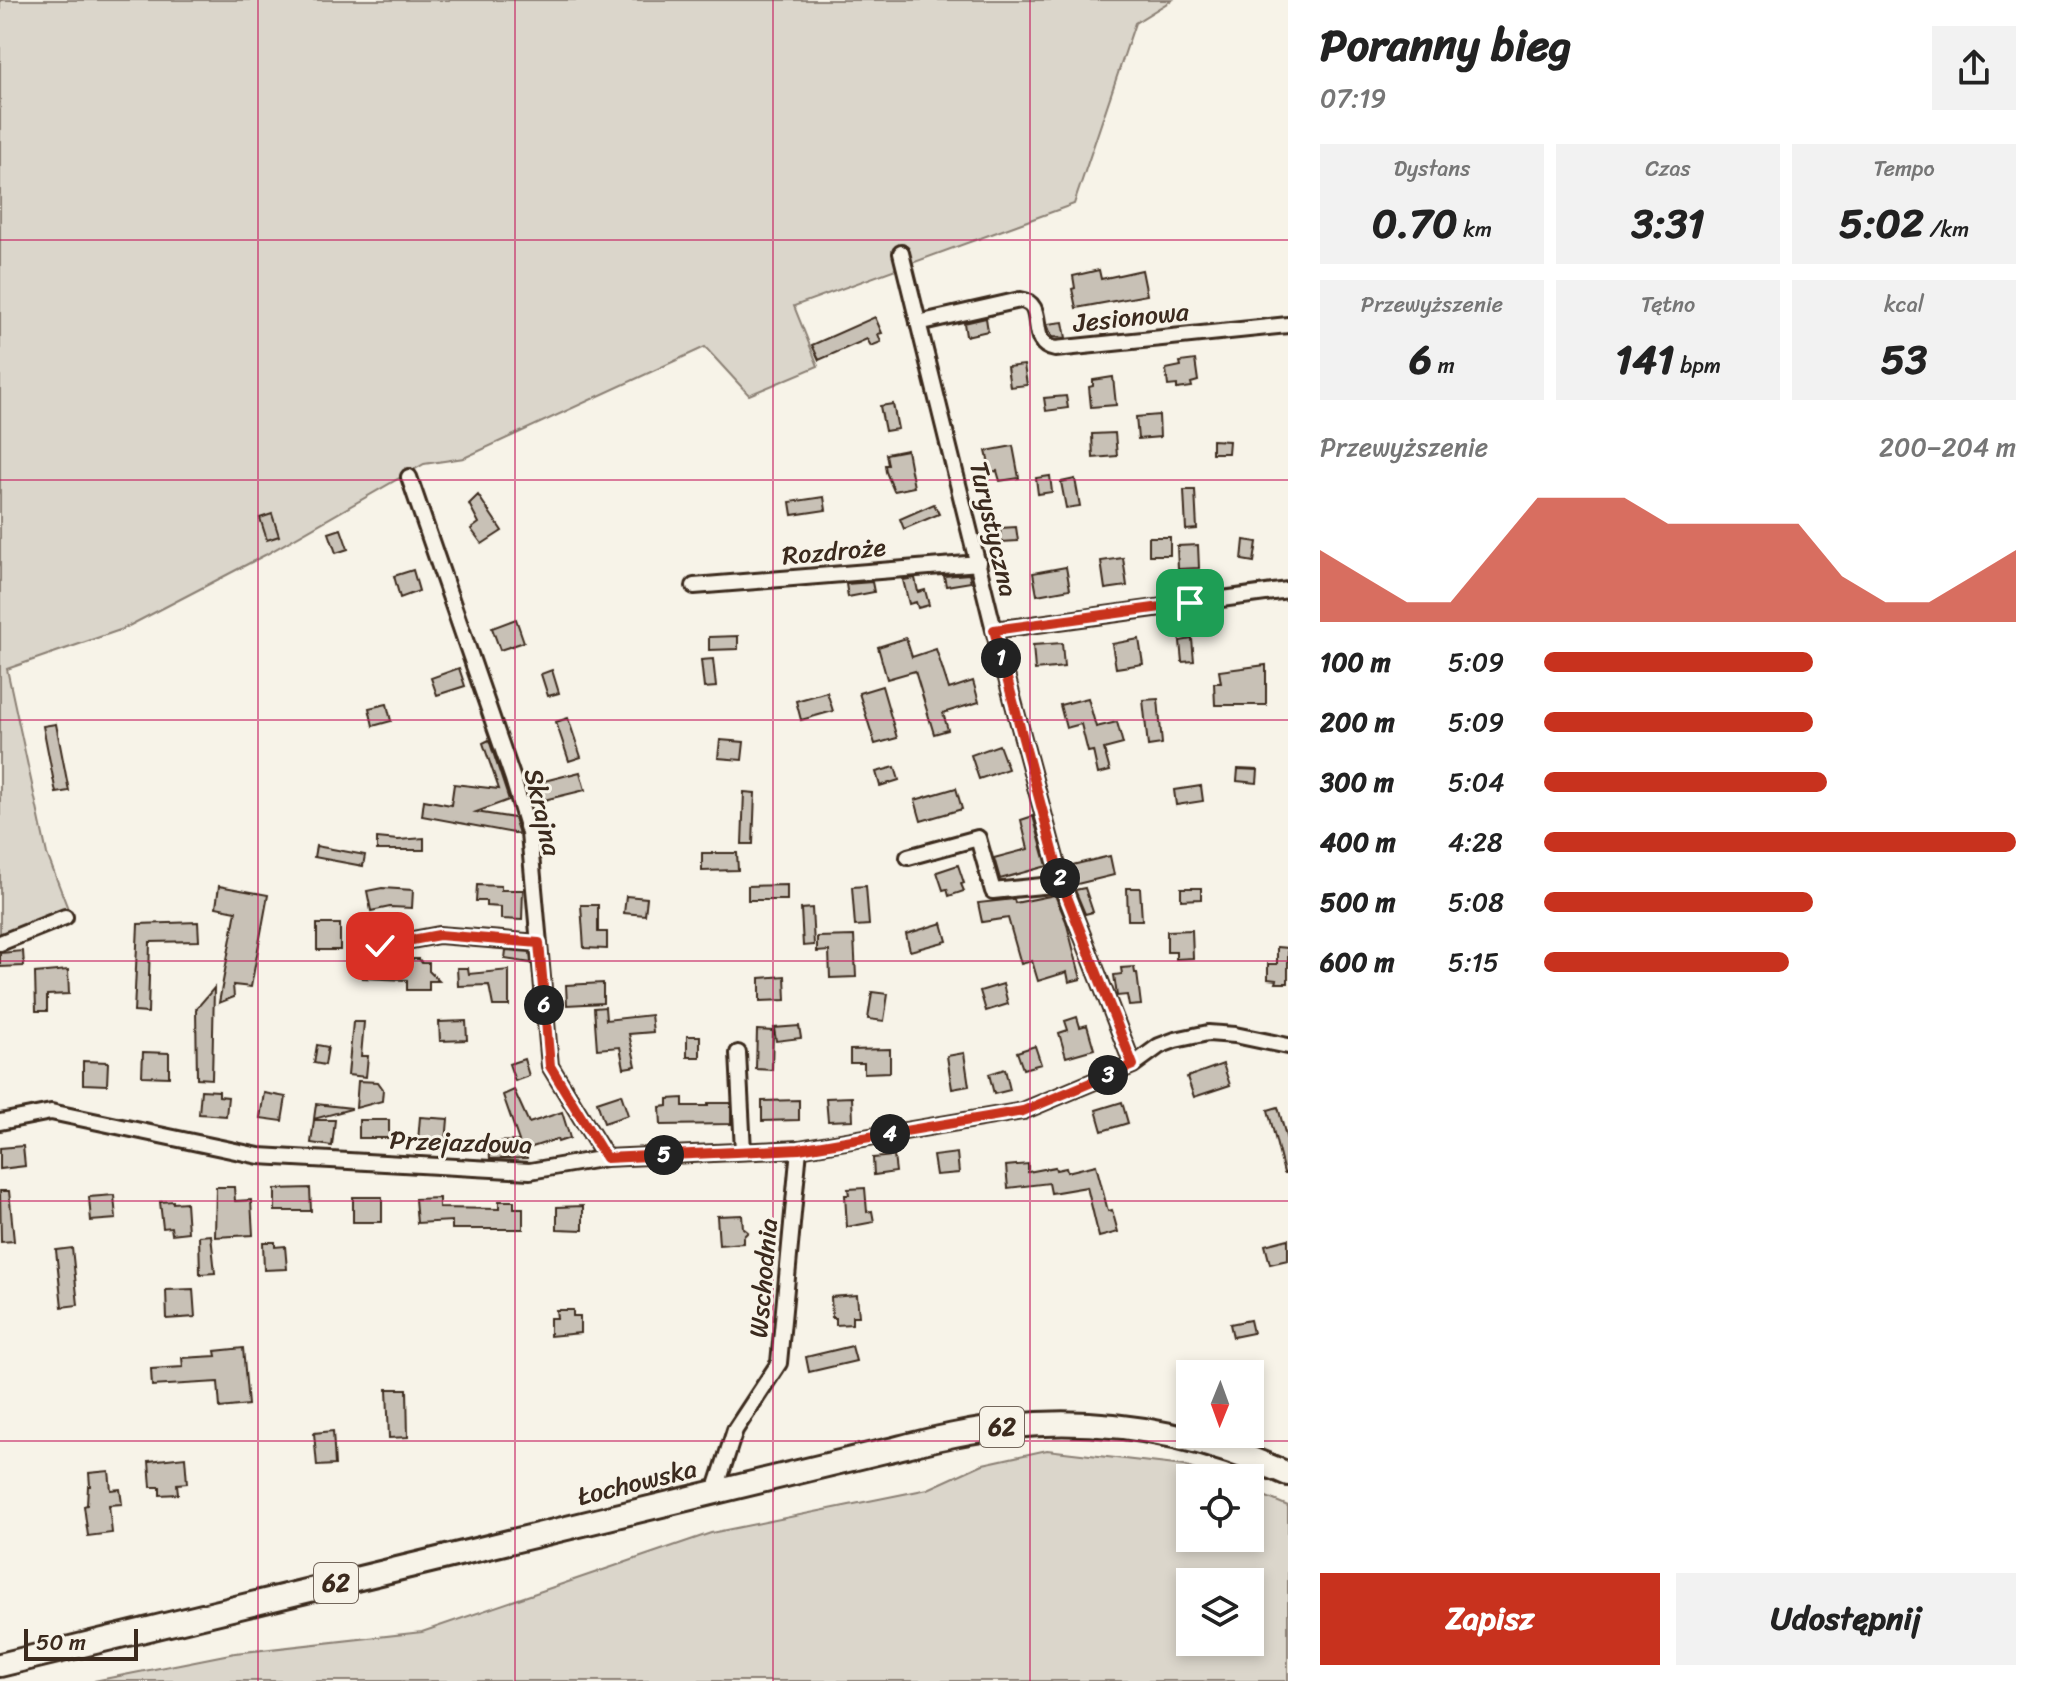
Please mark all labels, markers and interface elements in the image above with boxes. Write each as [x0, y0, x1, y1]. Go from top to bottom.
text: Poranny bieg [1320, 6, 1572, 84]
button: share [1932, 26, 2016, 110]
text: 07:19 [1320, 75, 1386, 121]
text: Dystans [1394, 149, 1470, 188]
text: Czas [1645, 149, 1691, 188]
text: Tempo [1873, 149, 1935, 188]
text: 0.70 [1372, 188, 1458, 259]
text: 3:31 [1631, 188, 1705, 259]
text: 5:02 [1839, 188, 1924, 259]
text: km [1458, 210, 1492, 249]
text: /km [1924, 210, 1969, 249]
text: Przewyższenie [1361, 285, 1503, 324]
text: Tętno [1641, 285, 1695, 324]
text: kcal [1884, 285, 1924, 324]
street label: Jesionowa [1070, 288, 1192, 346]
text: 6 [1409, 324, 1432, 395]
text: 141 [1615, 324, 1675, 395]
text: 53 [1881, 324, 1927, 395]
text: m [1432, 346, 1455, 385]
text: bpm [1675, 346, 1721, 385]
text: Przewyższenie [1320, 424, 1488, 470]
text: 200–204 m [1879, 424, 2016, 470]
street label: Turystyczna [956, 457, 1032, 601]
street label: Rozdroże [780, 524, 888, 578]
pin [1156, 569, 1224, 637]
icon: arrive [1168, 581, 1212, 625]
pin: 1 [981, 638, 1021, 678]
text: 1 [996, 638, 1006, 677]
text: 100 m [1320, 639, 1391, 685]
text: 5:09 [1448, 639, 1504, 685]
text: 200 m [1320, 699, 1395, 745]
text: 5:09 [1448, 699, 1504, 745]
text: 300 m [1320, 759, 1394, 805]
text: 5:04 [1448, 759, 1504, 805]
street label: Skrajna [511, 764, 576, 861]
text: 400 m [1320, 819, 1396, 865]
text: 4:28 [1448, 819, 1503, 865]
pin: 2 [1040, 858, 1080, 898]
text: 2 [1054, 858, 1066, 897]
text: 500 m [1320, 879, 1395, 925]
text: 5:08 [1448, 879, 1504, 925]
pin [346, 912, 414, 980]
icon: check [358, 924, 402, 968]
text: 600 m [1320, 939, 1394, 985]
text: 5:15 [1448, 939, 1499, 985]
pin: 6 [524, 985, 564, 1025]
text: 6 [538, 985, 550, 1024]
pin: 3 [1088, 1055, 1128, 1095]
text: 3 [1102, 1055, 1114, 1094]
pin: 4 [870, 1114, 910, 1154]
text: 4 [883, 1114, 897, 1153]
street label: Przejazdowa [389, 1117, 533, 1167]
pin: 5 [644, 1135, 684, 1175]
text: 5 [657, 1135, 671, 1174]
street label: Wschodnia [735, 1216, 791, 1340]
north arrow [1176, 1360, 1264, 1448]
map controls [1176, 1360, 1264, 1656]
road number: 62 [980, 1407, 1024, 1447]
street label: Łochowska [572, 1445, 702, 1519]
button: locate [1176, 1464, 1264, 1552]
road number: 62 [314, 1563, 358, 1603]
button: layers [1176, 1568, 1264, 1656]
button: Zapisz [1320, 1573, 1660, 1665]
button: Udostępnij [1676, 1573, 2016, 1665]
text: 50 m [36, 1623, 86, 1662]
scale bar [24, 1625, 138, 1661]

